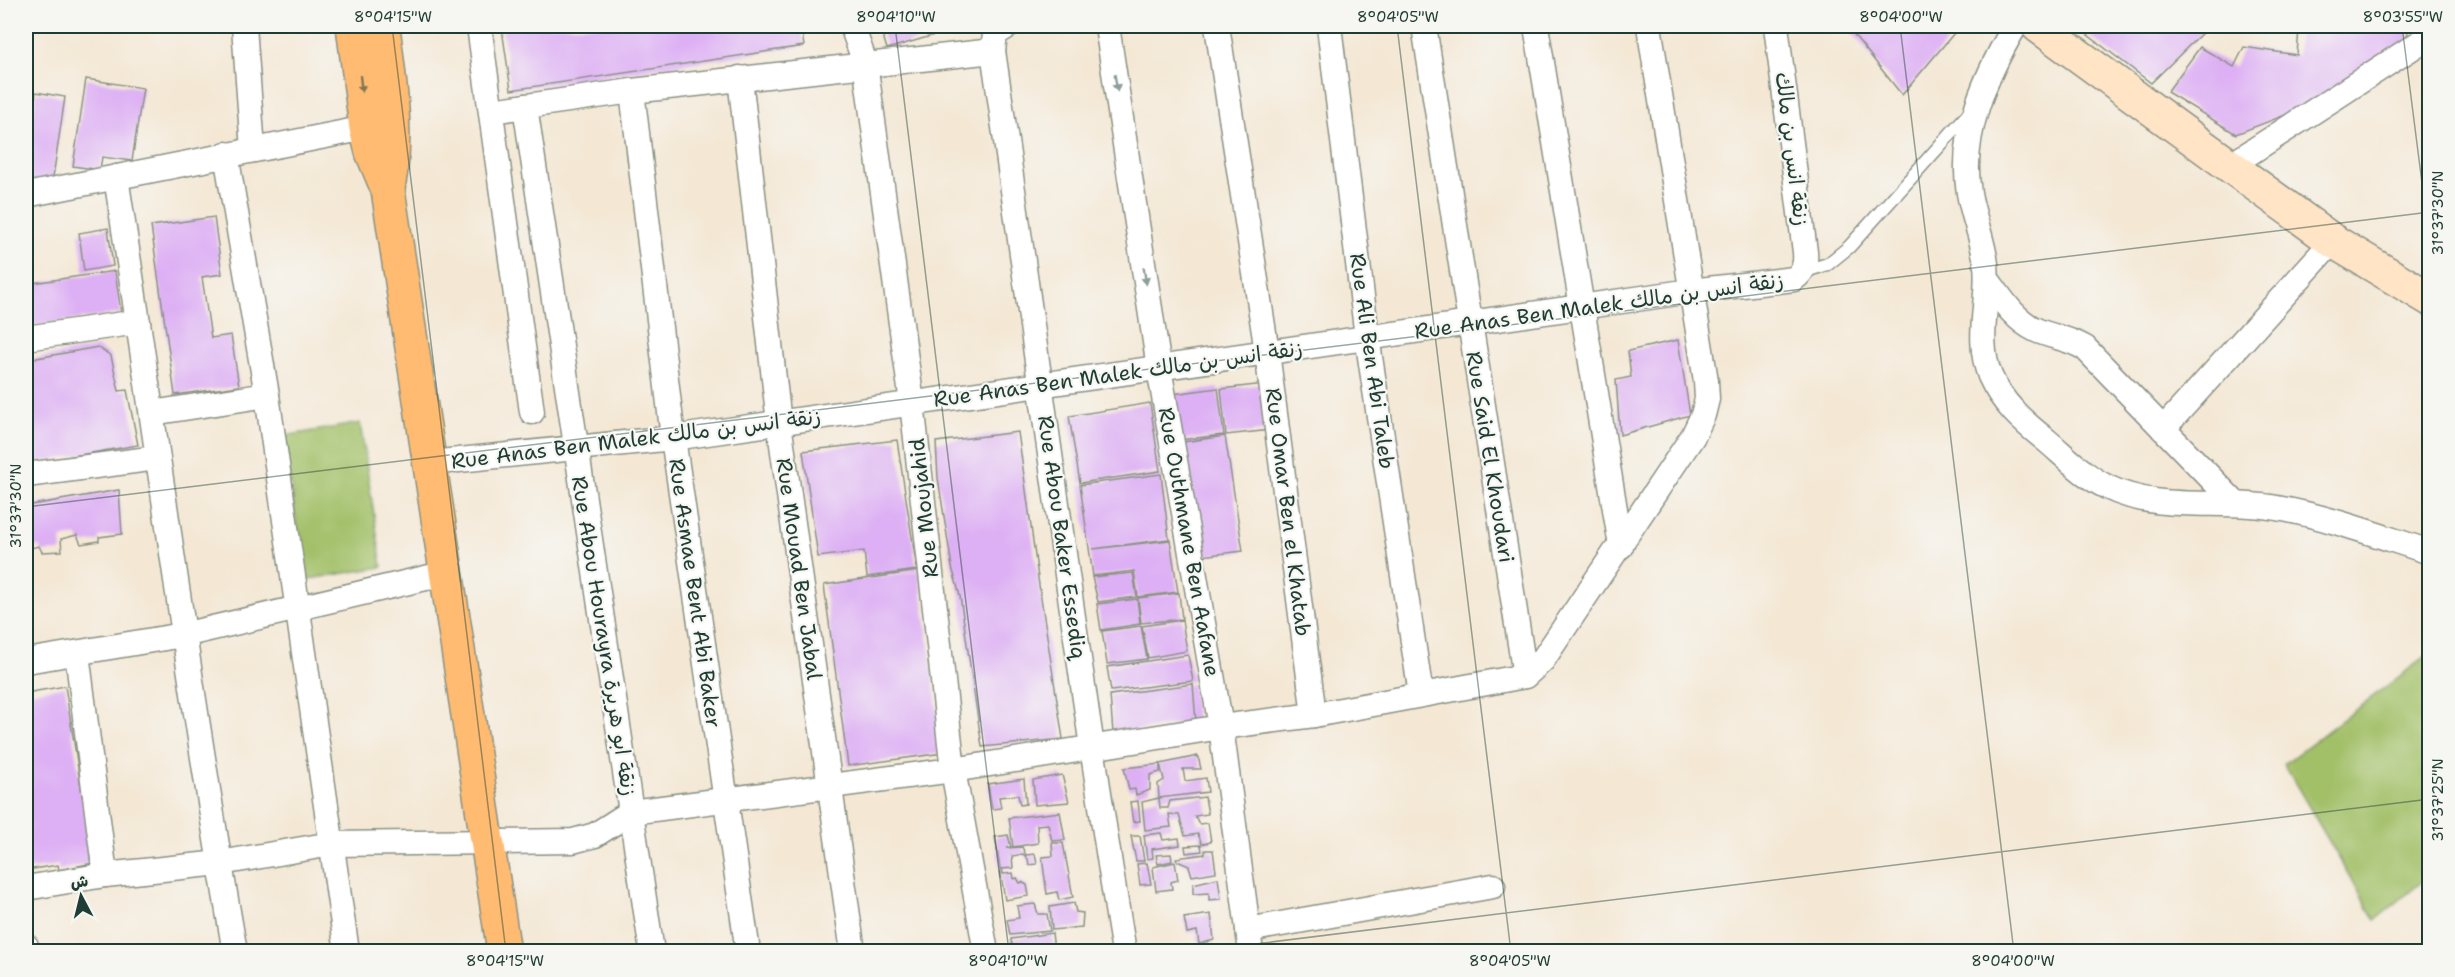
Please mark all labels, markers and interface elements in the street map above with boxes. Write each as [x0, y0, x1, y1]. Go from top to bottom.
text: 8°04'15"W [354, 7, 432, 27]
text: 8°04'10"W [856, 7, 936, 27]
text: 8°04'05"W [1357, 7, 1439, 27]
text: 8°04'00"W [1859, 7, 1943, 27]
text: 8°03'55"W [2363, 7, 2443, 27]
street label: زنقة انس بن مالك [1769, 70, 1815, 228]
one-way arrow [356, 74, 365, 93]
one-way arrow [1112, 74, 1121, 93]
text: 31°37'30"N [2428, 171, 2448, 255]
street label: Rue Ali Ben Abi Taleb [1343, 251, 1401, 471]
street label: Rue Anas Ben Malek زنقة انس بن مالك [1413, 266, 1785, 346]
one-way arrow [1141, 267, 1150, 286]
street label: Rue Anas Ben Malek زنقة انس بن مالك [932, 334, 1304, 414]
street label: Rue Said El Khoudari [1459, 349, 1521, 565]
street label: Rue Omar Ben el Khatab [1259, 386, 1317, 638]
street label: Rue Anas Ben Malek زنقة انس بن مالك [449, 402, 823, 476]
street label: Rue Outhmane Ben Aafane [1151, 405, 1227, 679]
street label: Rue Abou Baker Essediq [1031, 414, 1093, 662]
street label: Rue Moujahid [903, 437, 945, 579]
street label: Rue Mouad Ben Jabal [770, 456, 829, 683]
street label: Rue Asmae Bent Abi Baker [662, 457, 728, 730]
text: 31°37'30"N [6, 464, 26, 548]
street label: Rue Abou Hourayra زنقة ابو هريرة [565, 474, 643, 798]
text: 31°37'25"N [2428, 758, 2448, 842]
north arrow [51, 866, 111, 926]
text: ش [69, 870, 89, 893]
text: 8°04'15"W [466, 951, 544, 971]
text: 8°04'10"W [968, 951, 1048, 971]
text: 8°04'05"W [1469, 951, 1551, 971]
text: 8°04'00"W [1971, 951, 2055, 971]

